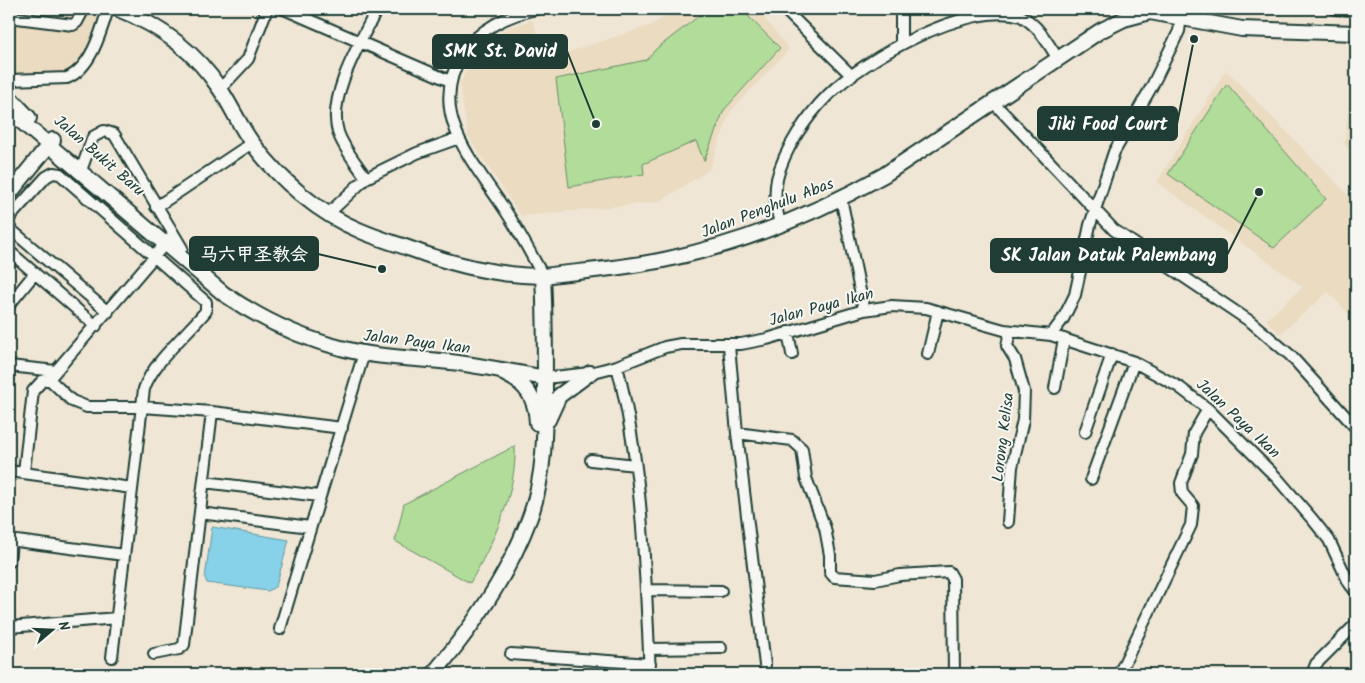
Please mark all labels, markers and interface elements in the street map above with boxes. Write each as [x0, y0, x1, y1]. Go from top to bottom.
callout: SMK St. David [433, 35, 567, 68]
text: SMK St. David [443, 38, 557, 67]
callout: Jiki Food Court [1038, 107, 1177, 140]
street label: Jalan Bukit Baru [48, 109, 150, 203]
text: Jiki Food Court [1048, 111, 1169, 140]
street label: Jalan Penghulu Abas [698, 172, 838, 245]
callout: 马六甲圣教会 [190, 237, 318, 270]
callout: SK Jalan Datuk Palembang [991, 239, 1227, 272]
text: 马六甲圣教会 [200, 241, 308, 270]
text: SK Jalan Datuk Palembang [1001, 242, 1217, 271]
street label: Jalan Paya Ikan [766, 281, 877, 333]
street label: Jalan Paya Ikan [362, 324, 472, 361]
street label: Jalan Paya Ikan [1190, 373, 1286, 465]
street label: Lorong Kelisa [986, 391, 1021, 483]
north arrow [28, 606, 78, 656]
text: N [52, 618, 75, 634]

